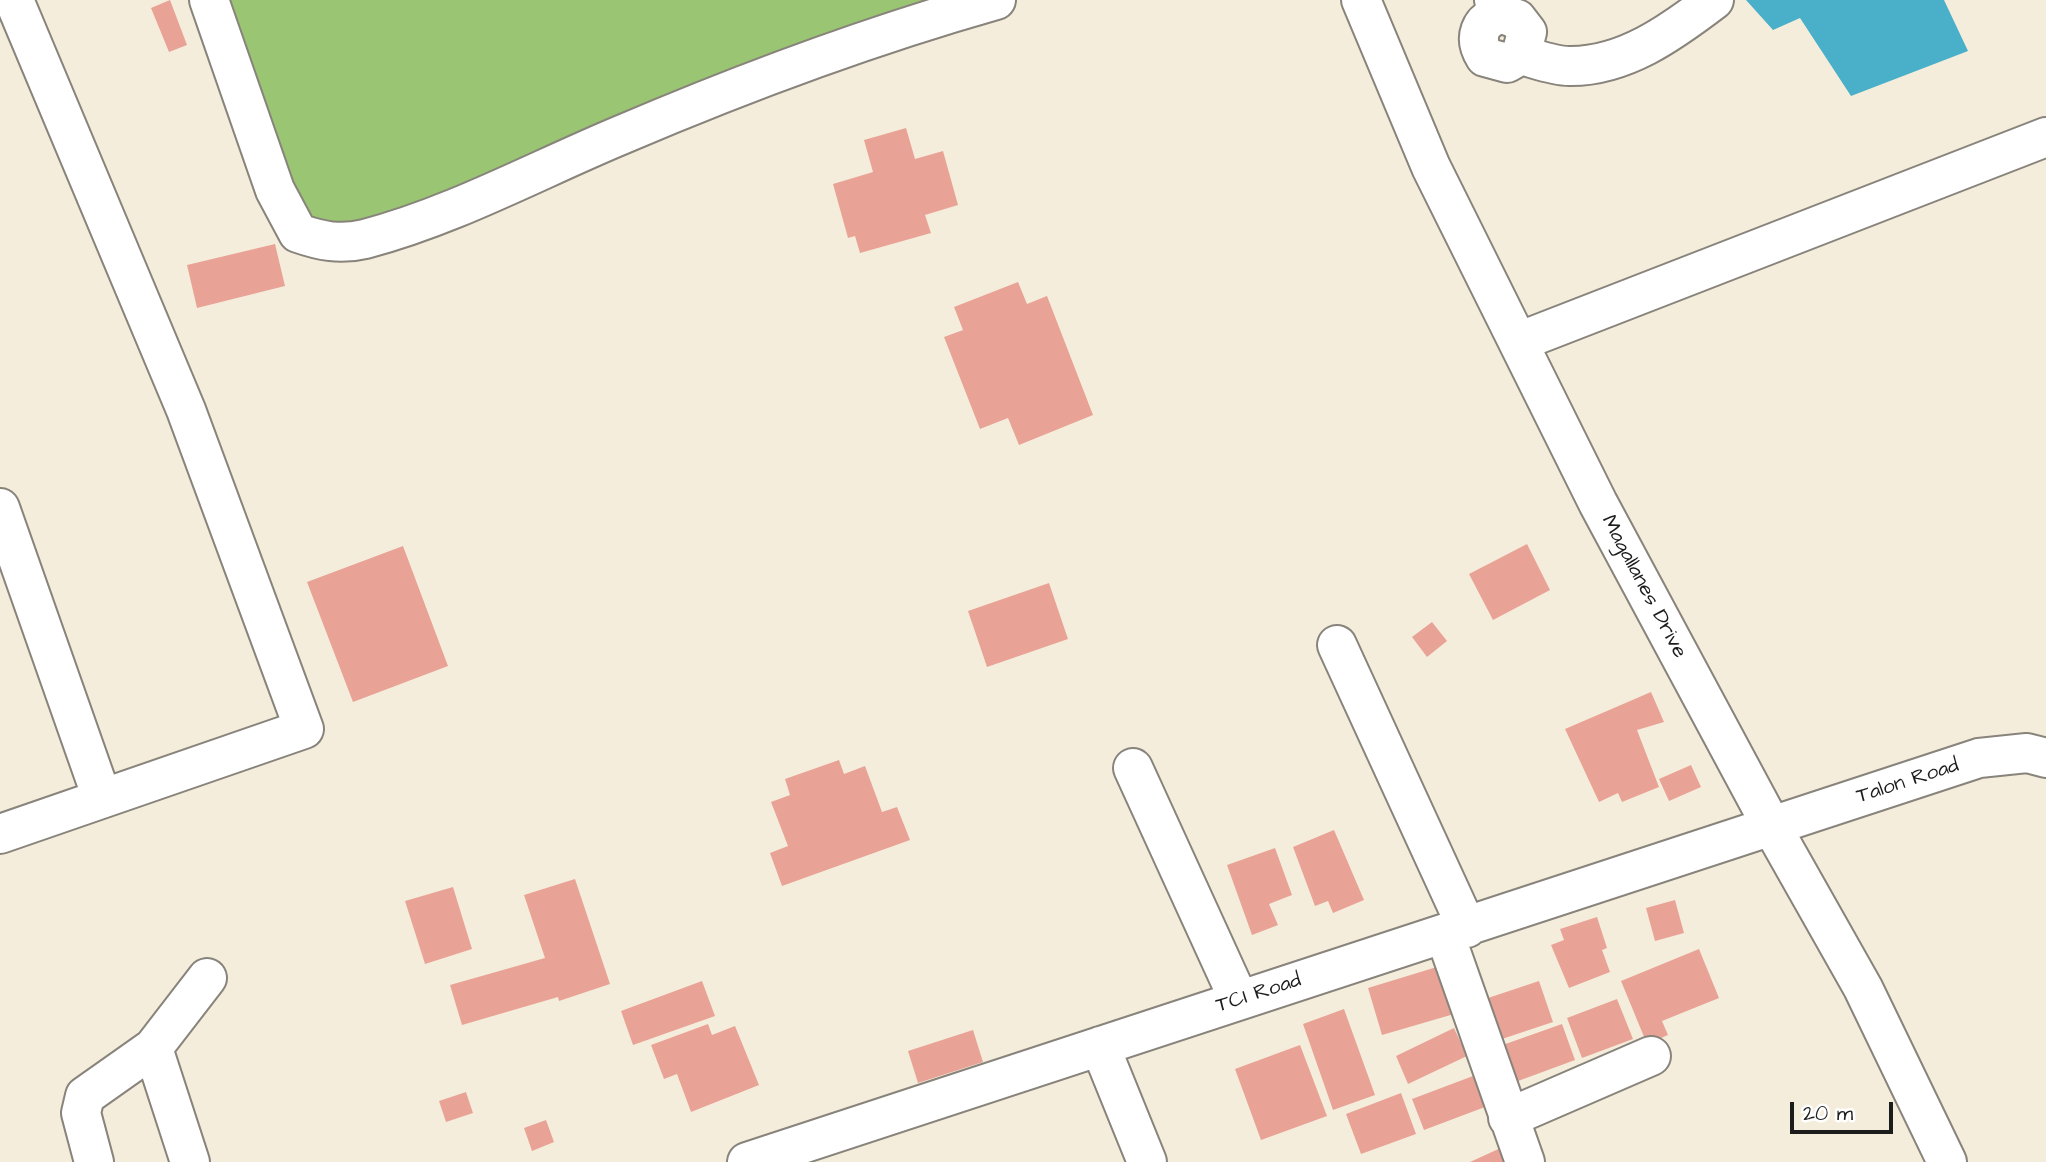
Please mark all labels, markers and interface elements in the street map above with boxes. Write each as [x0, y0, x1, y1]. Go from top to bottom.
street label: Magallanes Drive [1595, 511, 1691, 663]
street label: Talon Road [1854, 754, 1962, 810]
street label: TCI Road [1213, 968, 1305, 1020]
scale bar [1794, 1088, 1897, 1132]
text: 20 m [1803, 1099, 1853, 1128]

